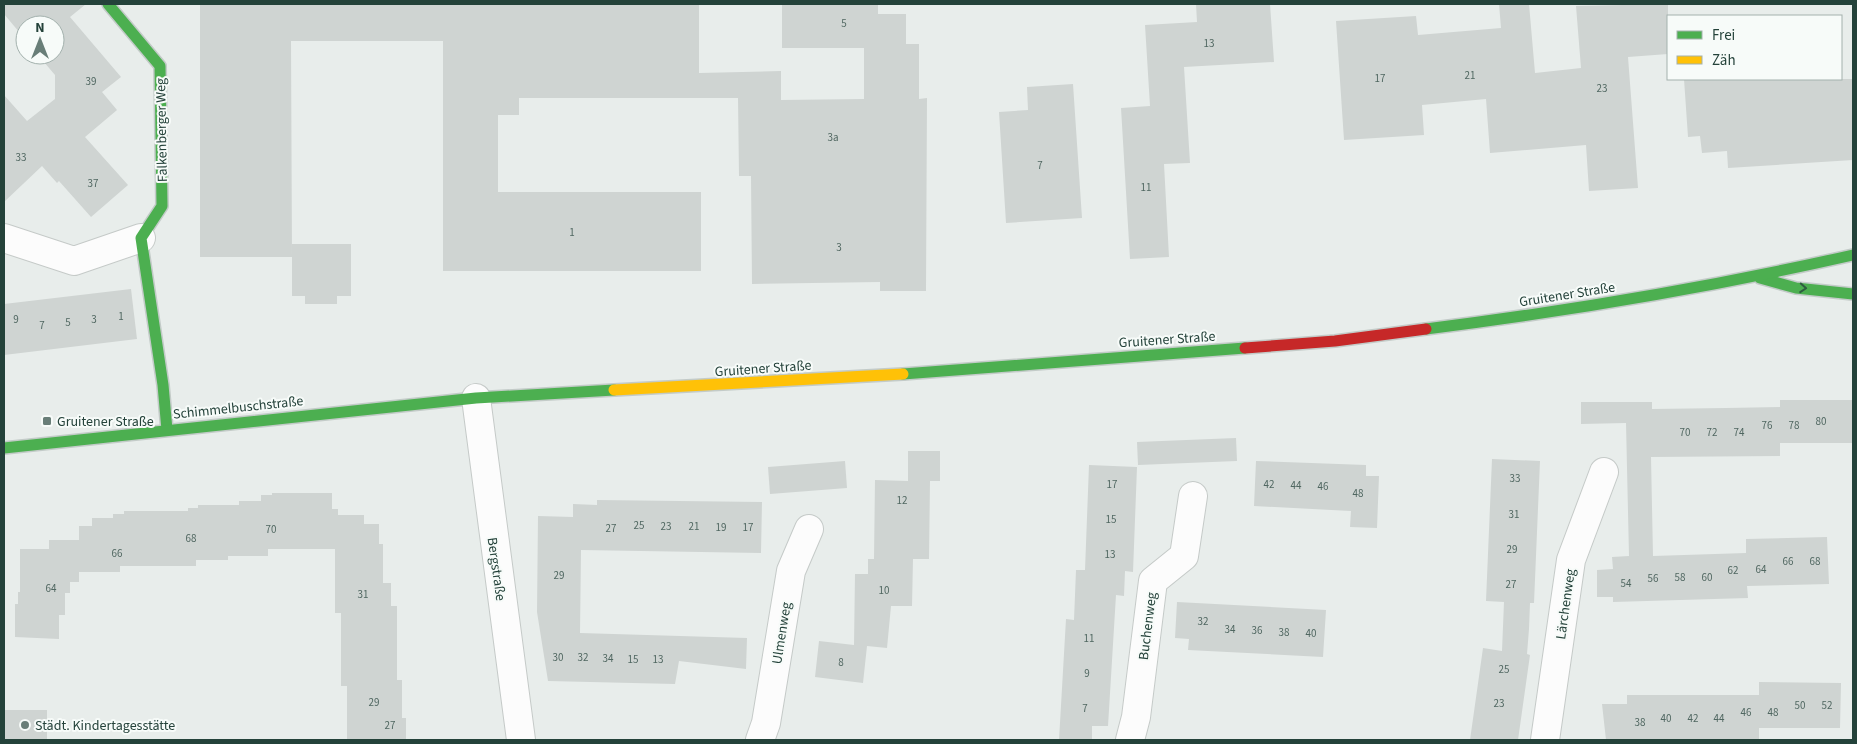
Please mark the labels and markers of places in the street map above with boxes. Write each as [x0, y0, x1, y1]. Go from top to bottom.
place label: Gruitener Straße [57, 412, 154, 432]
marker: Gruitener Straße [41, 415, 53, 427]
place label: Städt. Kindertagesstätte [35, 716, 175, 736]
marker: Städt. Kindertagesstätte [19, 719, 31, 731]

